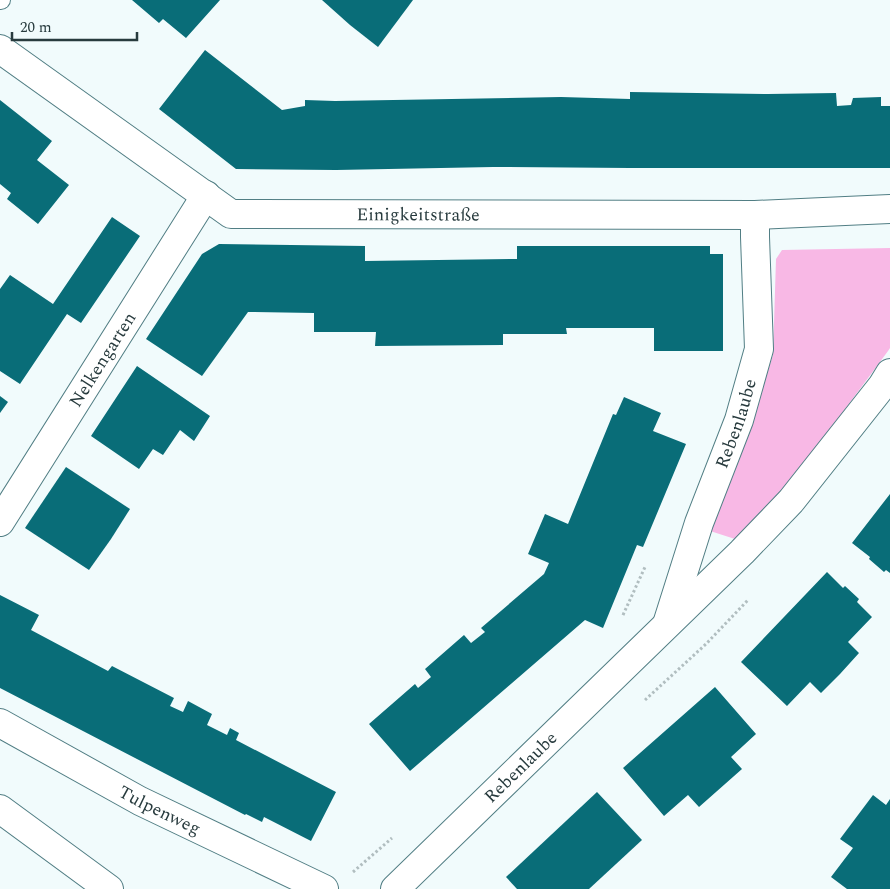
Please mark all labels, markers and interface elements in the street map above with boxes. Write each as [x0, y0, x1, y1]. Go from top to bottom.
scale bar [12, 10, 138, 42]
text: 20 m [20, 16, 52, 39]
street label: Einigkeitstraße [356, 201, 480, 228]
street label: Nelkengarten [62, 307, 143, 413]
street label: Rebenlaube [708, 376, 764, 472]
street label: Rebenlaube [478, 725, 564, 810]
street label: Tulpenweg [113, 779, 205, 842]

